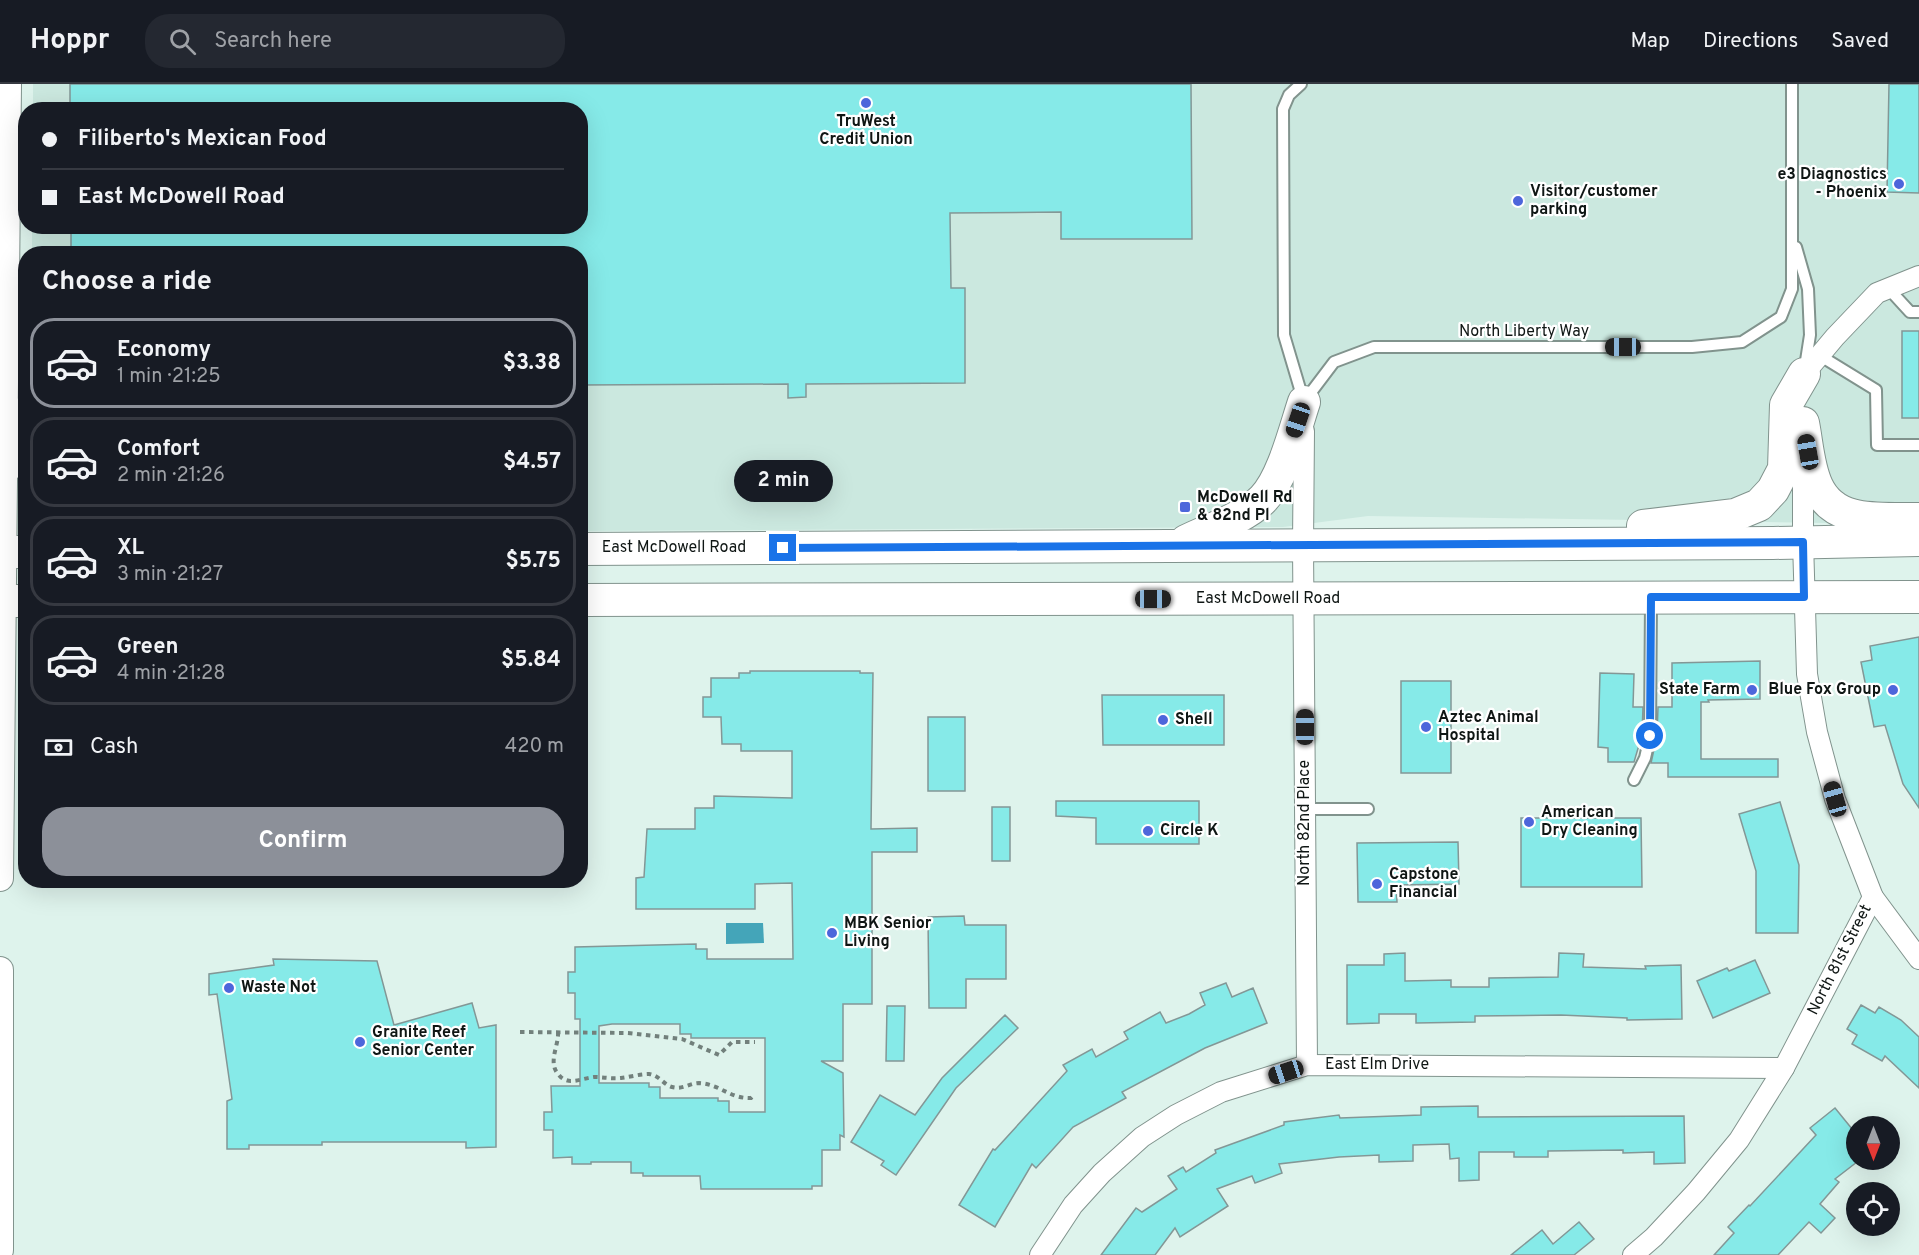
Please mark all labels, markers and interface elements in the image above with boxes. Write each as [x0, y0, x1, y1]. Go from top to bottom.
search box [145, 14, 565, 68]
text: Hoppr [30, 23, 109, 59]
icon: search [166, 25, 199, 58]
text: Search here [214, 28, 332, 55]
text: Map [1630, 28, 1670, 55]
text: Directions [1703, 28, 1798, 55]
text: Saved [1831, 28, 1889, 55]
marker: TruWest Credit Union [859, 96, 873, 110]
place label: TruWest Credit Union [819, 112, 913, 150]
text: Filiberto's Mexican Food [78, 126, 327, 153]
place label: e3 Diagnostics - Phoenix [1777, 165, 1887, 203]
marker: e3 Diagnostics - Phoenix [1892, 177, 1906, 191]
place label: Visitor/customer parking [1530, 182, 1658, 220]
text: East McDowell Road [78, 184, 285, 211]
marker: Visitor/customer parking [1511, 194, 1525, 208]
text: Choose a ride [42, 265, 212, 299]
street label: North Liberty Way [1459, 322, 1589, 342]
icon: car [45, 336, 99, 390]
text: Economy [117, 337, 211, 364]
car [1605, 338, 1641, 356]
text: $3.38 [503, 350, 561, 377]
text: 1 min · 21:25 [117, 364, 221, 390]
car [1284, 400, 1312, 440]
car [1796, 433, 1820, 471]
icon: car [45, 435, 99, 489]
text: Comfort [117, 436, 200, 463]
text: $4.57 [503, 449, 561, 476]
callout: 2 min [734, 461, 832, 503]
text: 2 min · 21:26 [117, 463, 225, 489]
text: 2 min [757, 468, 810, 494]
place label: McDowell Rd & 82nd Pl [1197, 488, 1293, 526]
marker: McDowell Rd & 82nd Pl [1178, 500, 1192, 514]
icon: car [45, 534, 99, 588]
route end [769, 534, 796, 561]
text: XL [117, 535, 144, 562]
street label: East McDowell Road [602, 538, 746, 558]
text: $5.75 [506, 548, 561, 575]
text: 3 min · 21:27 [117, 562, 223, 588]
street label: East McDowell Road [1196, 589, 1340, 609]
car [1135, 590, 1171, 608]
icon: car [45, 633, 99, 687]
text: Green [117, 634, 179, 661]
text: $5.84 [501, 647, 561, 674]
text: 4 min · 21:28 [117, 661, 225, 687]
place label: State Farm [1659, 680, 1740, 700]
place label: Blue Fox Group [1768, 680, 1881, 700]
marker: State Farm [1745, 683, 1759, 697]
marker: Blue Fox Group [1886, 683, 1900, 697]
place label: Aztec Animal Hospital [1438, 708, 1539, 746]
car [1296, 709, 1314, 745]
place label: Shell [1175, 710, 1213, 730]
marker: Shell [1156, 713, 1170, 727]
marker: Aztec Animal Hospital [1419, 720, 1433, 734]
route start [1636, 722, 1663, 749]
icon: cash [42, 731, 75, 764]
text: Cash [90, 734, 139, 761]
text: 420 m [505, 734, 564, 760]
street label: North 82nd Place [1295, 760, 1315, 886]
car [1821, 779, 1849, 819]
place label: American Dry Cleaning [1541, 803, 1638, 841]
button: Confirm [42, 807, 564, 876]
marker: American Dry Cleaning [1522, 815, 1536, 829]
place label: Circle K [1160, 821, 1219, 841]
marker: Circle K [1141, 824, 1155, 838]
place label: Capstone Financial [1389, 865, 1459, 903]
marker: Capstone Financial [1370, 877, 1384, 891]
street label: North 81st Street [1803, 901, 1877, 1019]
place label: MBK Senior Living [844, 914, 932, 952]
marker: MBK Senior Living [825, 926, 839, 940]
place label: Waste Not [241, 978, 316, 998]
marker: Waste Not [222, 981, 236, 995]
place label: Granite Reef Senior Center [372, 1023, 475, 1061]
marker: Granite Reef Senior Center [353, 1035, 367, 1049]
street label: East Elm Drive [1325, 1055, 1429, 1075]
car [1266, 1058, 1306, 1086]
north arrow [1846, 1116, 1900, 1170]
map controls [1846, 1116, 1900, 1236]
button: locate [1846, 1182, 1900, 1236]

